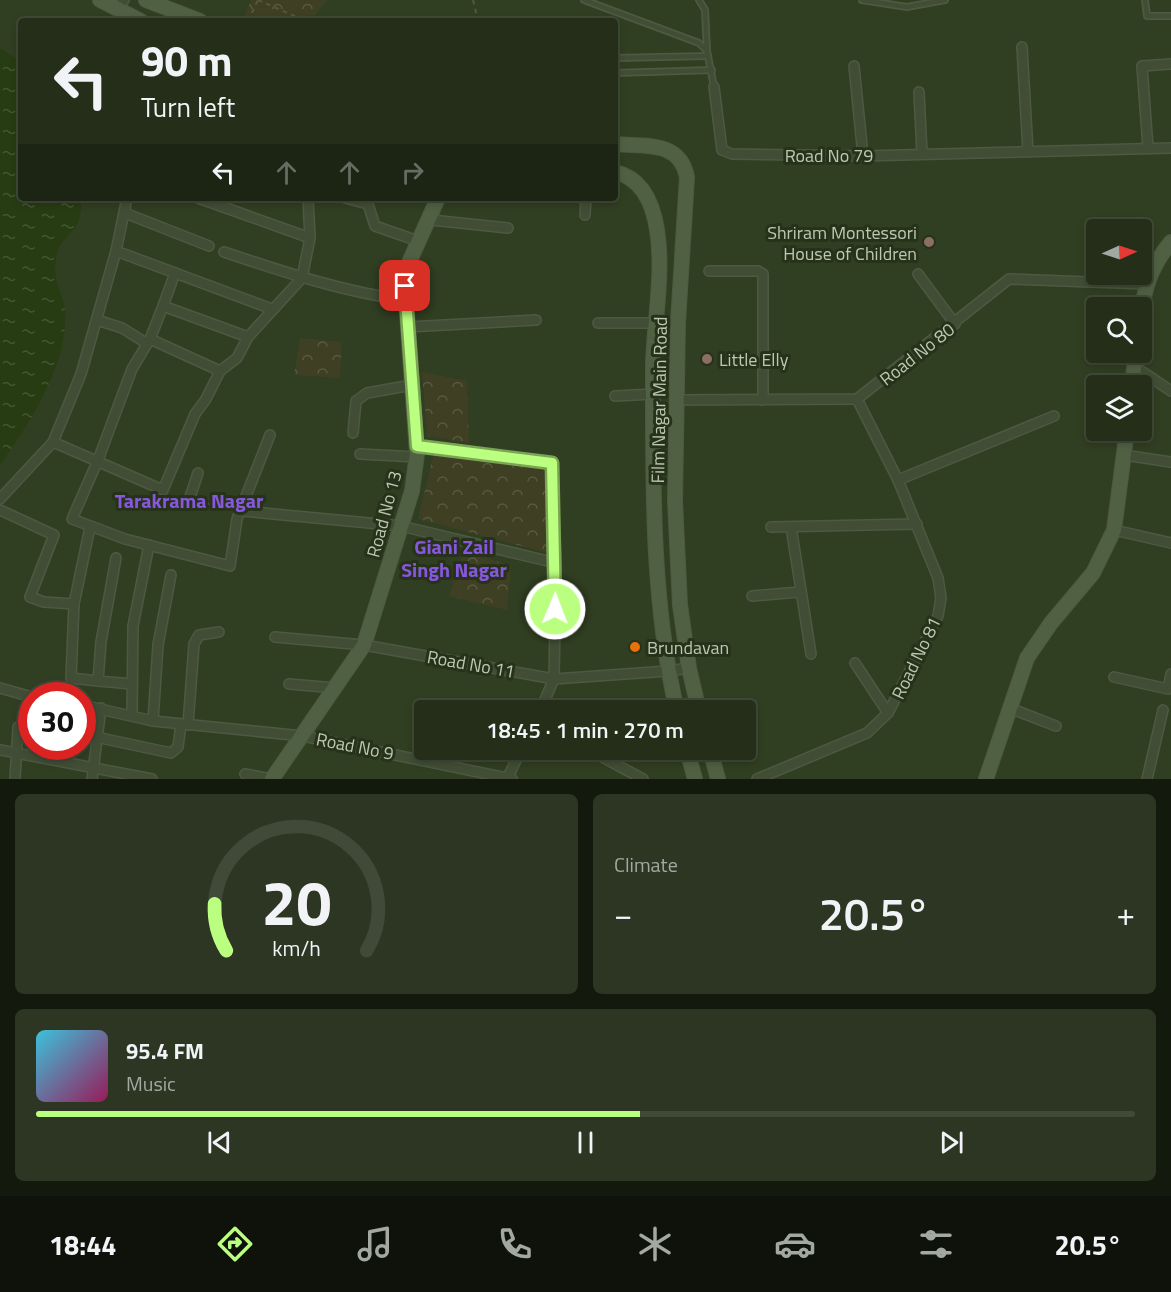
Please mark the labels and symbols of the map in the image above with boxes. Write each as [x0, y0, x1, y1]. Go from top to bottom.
street label: Road No 79 [785, 142, 873, 169]
place label: Shriram Montessori House of Children [767, 219, 917, 267]
north arrow [1086, 219, 1152, 285]
marker: Shriram Montessori House of Children [922, 235, 936, 249]
pin [379, 260, 430, 311]
street label: Film Nagar Main Road [644, 316, 674, 484]
street label: Road No 80 [874, 316, 960, 392]
place label: Little Elly [719, 346, 789, 373]
marker: Little Elly [700, 352, 714, 366]
street label: Road No 13 [359, 468, 409, 560]
district label: Tarakrama Nagar [115, 485, 264, 516]
district label: Giani Zail Singh Nagar [401, 531, 507, 585]
position arrow [523, 577, 587, 641]
street label: Road No 81 [884, 612, 948, 704]
place label: Brundavan [647, 634, 729, 661]
marker: Brundavan [628, 640, 642, 654]
street label: Road No 11 [425, 643, 517, 685]
speed limit sign: 30 [18, 682, 96, 760]
street label: Road No 9 [314, 725, 396, 767]

